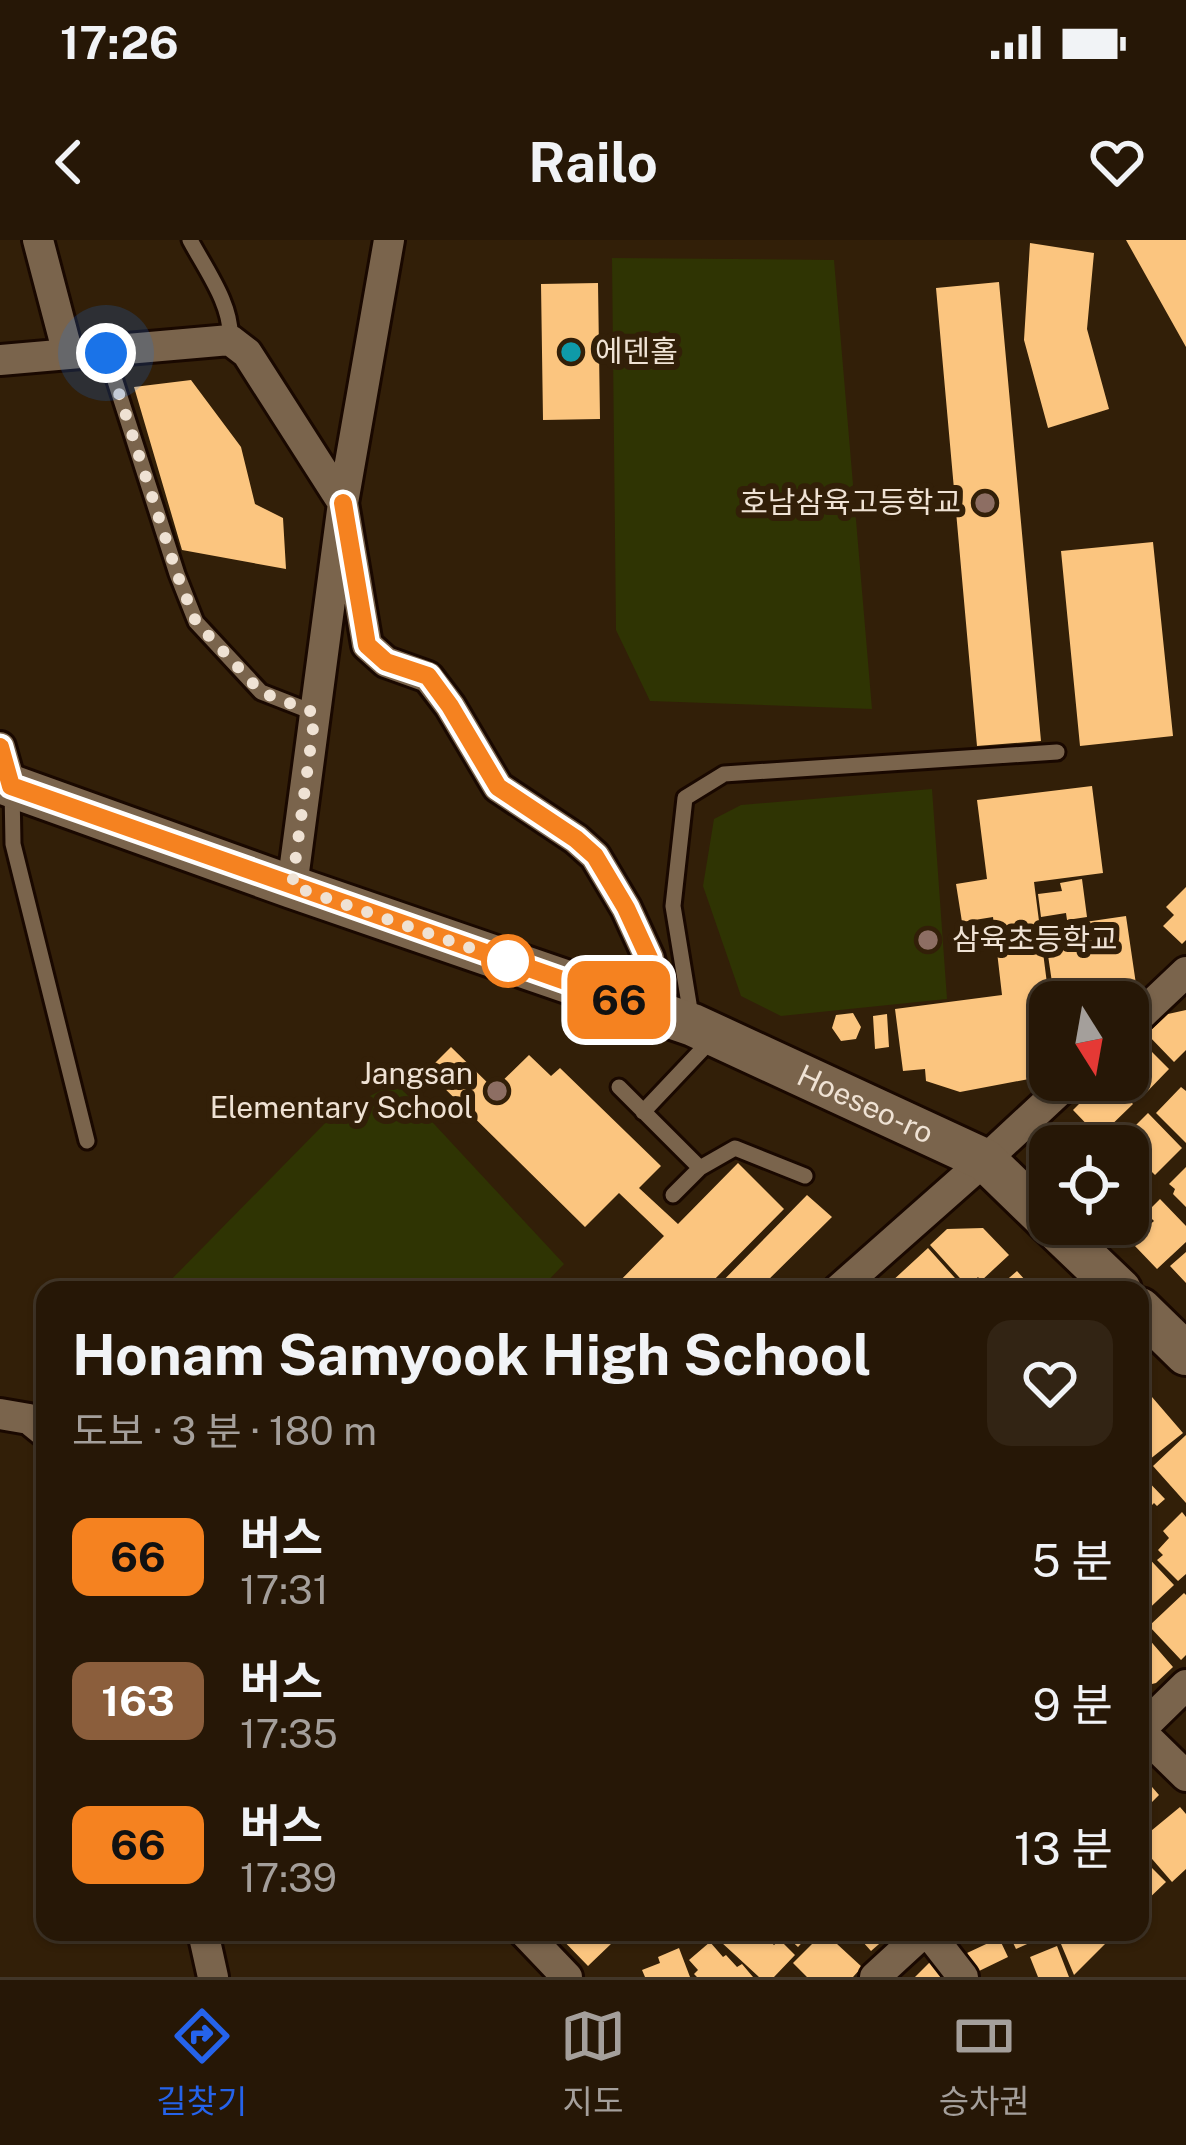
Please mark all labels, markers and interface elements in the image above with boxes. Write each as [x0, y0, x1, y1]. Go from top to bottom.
text: 17:26 [60, 16, 179, 69]
icon: back [36, 129, 102, 195]
icon: heart [1084, 129, 1150, 195]
text: Railo [528, 131, 658, 194]
your location [76, 323, 136, 383]
place label: 에덴홀 [595, 333, 678, 369]
marker: 에덴홀 [558, 339, 584, 365]
place label: 호남삼육고등학교 [740, 484, 961, 520]
marker: 호남삼육고등학교 [972, 490, 998, 516]
place label: 삼육초등학교 [952, 921, 1118, 957]
marker: 삼육초등학교 [915, 927, 941, 953]
unlabelled marker [483, 936, 533, 986]
line badge: 66 [565, 961, 673, 1039]
text: 66 [591, 975, 647, 1024]
north arrow [1029, 981, 1149, 1101]
map controls [1029, 981, 1149, 1245]
place label: Jangsan Elementary School [210, 1055, 473, 1125]
street label: Hoeseo-ro [792, 1057, 939, 1151]
marker: Jangsan Elementary School [484, 1078, 510, 1104]
button: locate [1029, 1125, 1149, 1245]
button: heart [987, 1320, 1113, 1446]
text: Honam Samyook High School [72, 1321, 871, 1388]
text: 도보 · 3 분 · 180 m [72, 1408, 377, 1454]
text: 버스 [240, 1511, 323, 1564]
text: 66 [110, 1532, 166, 1581]
text: 5 분 [1032, 1534, 1113, 1587]
text: 17:31 [240, 1567, 329, 1613]
text: 버스 [240, 1655, 323, 1708]
text: 163 [101, 1676, 175, 1725]
text: 9 분 [1033, 1678, 1113, 1731]
text: 17:35 [240, 1711, 338, 1757]
text: 버스 [240, 1799, 323, 1852]
text: 66 [110, 1820, 166, 1869]
text: 13 분 [1014, 1822, 1113, 1875]
text: 17:39 [240, 1855, 337, 1901]
tab: 길찾기 [156, 2003, 247, 2123]
tab: 지도 [560, 2003, 626, 2123]
tab: 승차권 [939, 2003, 1030, 2123]

